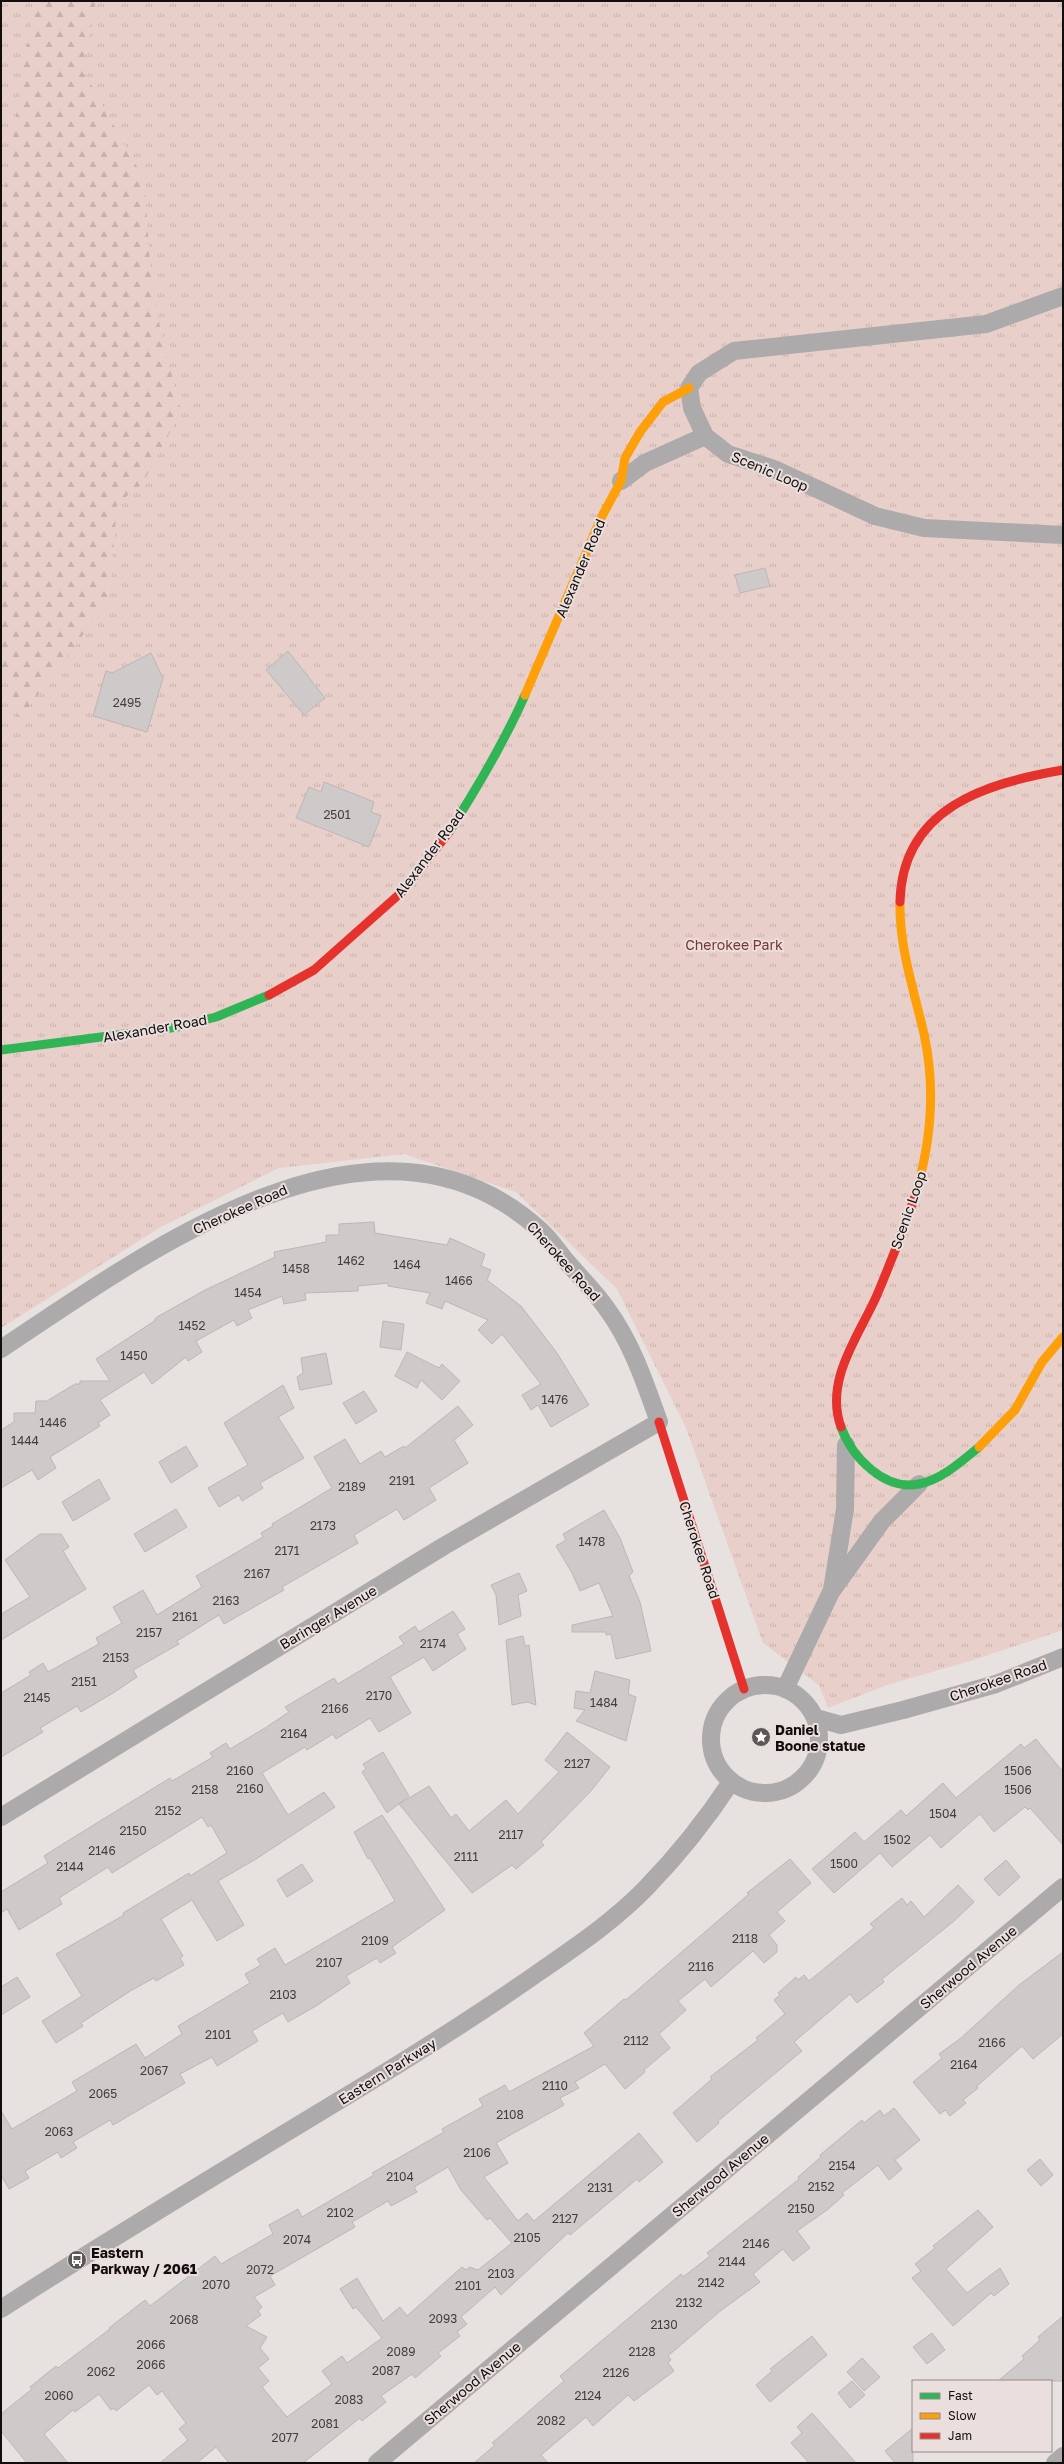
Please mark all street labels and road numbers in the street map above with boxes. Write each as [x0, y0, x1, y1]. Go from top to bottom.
street label: Scenic Loop [729, 447, 811, 495]
street label: Alexander Road [552, 516, 608, 620]
street label: Alexander Road [391, 806, 467, 900]
street label: Alexander Road [102, 1010, 208, 1046]
street label: Scenic Loop [887, 1169, 929, 1251]
street label: Cherokee Road [190, 1181, 290, 1237]
street label: Cherokee Road [524, 1218, 604, 1304]
street label: Cherokee Road [676, 1499, 724, 1601]
street label: Baringer Avenue [276, 1581, 380, 1653]
street label: Cherokee Road [947, 1655, 1049, 1705]
street label: Sherwood Avenue [916, 1922, 1020, 2012]
street label: Eastern Parkway [335, 2034, 439, 2108]
street label: Sherwood Avenue [668, 2130, 772, 2220]
street label: Sherwood Avenue [420, 2338, 524, 2428]

